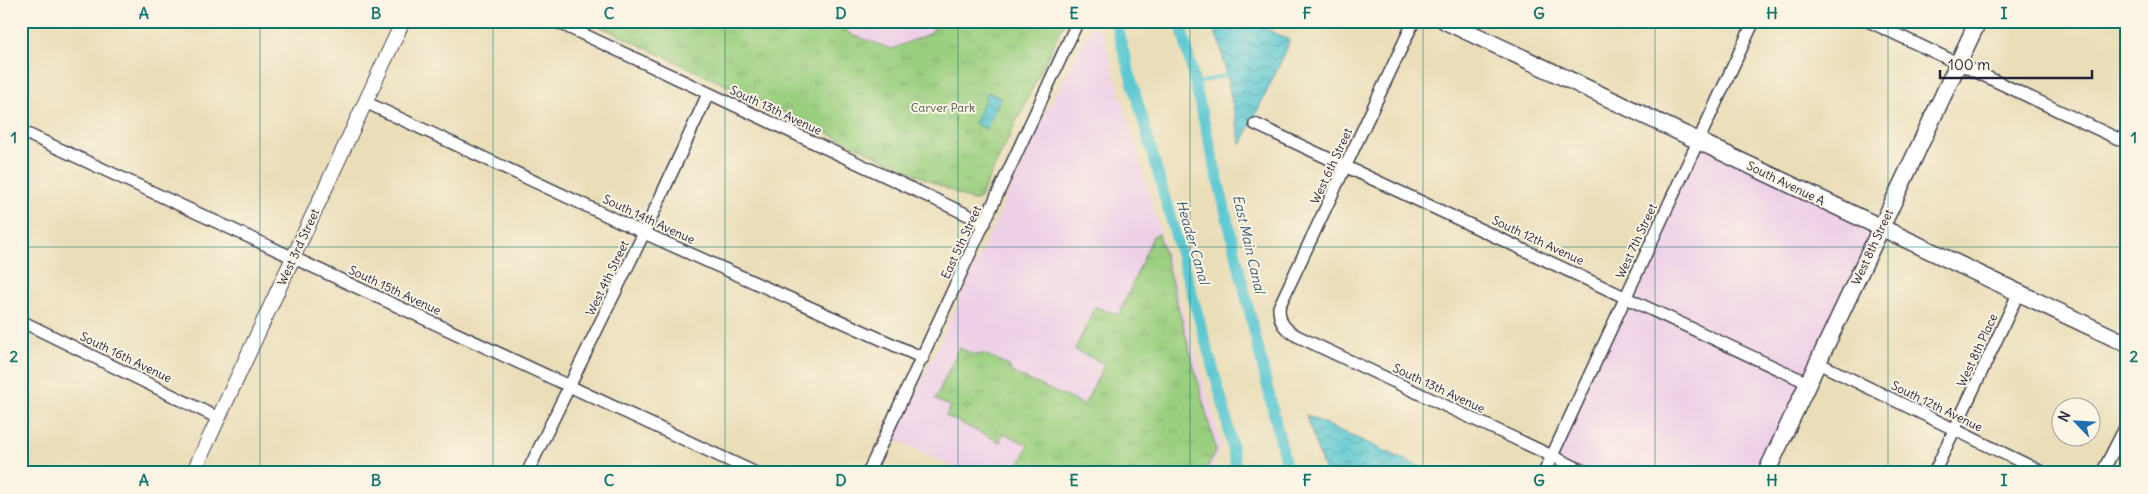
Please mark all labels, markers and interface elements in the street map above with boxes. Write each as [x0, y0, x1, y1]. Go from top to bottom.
text: A [139, 3, 149, 23]
text: B [371, 3, 382, 23]
text: C [604, 3, 615, 23]
text: D [835, 3, 847, 23]
text: E [1069, 3, 1079, 23]
text: F [1302, 3, 1312, 23]
text: G [1533, 3, 1545, 23]
text: H [1766, 3, 1778, 23]
text: I [2001, 3, 2008, 23]
scale bar [1940, 48, 2093, 80]
text: 100 m [1948, 55, 1990, 74]
street label: South 13th Avenue [728, 82, 824, 138]
park label: Carver Park [911, 100, 975, 115]
street label: West 6th Street [1307, 126, 1355, 206]
text: 1 [11, 127, 17, 147]
text: 1 [2131, 127, 2137, 147]
street label: South Avenue A [1744, 158, 1828, 209]
street label: South 14th Avenue [601, 191, 697, 247]
water label: East Main Canal [1229, 193, 1270, 297]
water label: Header Canal [1172, 198, 1214, 288]
street label: West 7th Street [1612, 201, 1660, 281]
street label: East 5th Street [938, 203, 984, 281]
street label: West 3rd Street [274, 206, 322, 288]
street label: West 8th Street [1848, 207, 1896, 287]
street label: South 12th Avenue [1490, 212, 1586, 268]
street label: West 4th Street [582, 238, 632, 318]
street label: South 15th Avenue [347, 262, 443, 318]
street label: West 8th Place [1953, 311, 2001, 389]
street label: South 16th Avenue [78, 328, 174, 386]
text: 2 [10, 346, 19, 366]
text: 2 [2130, 346, 2139, 366]
street label: South 13th Avenue [1391, 360, 1487, 416]
street label: South 12th Avenue [1889, 377, 1985, 435]
north arrow [2050, 396, 2100, 446]
text: N [2054, 408, 2074, 425]
text: A [139, 470, 149, 490]
text: B [371, 470, 382, 490]
text: C [604, 470, 615, 490]
text: D [835, 470, 847, 490]
text: E [1069, 470, 1079, 490]
text: F [1302, 470, 1312, 490]
text: G [1533, 470, 1545, 490]
text: H [1766, 470, 1778, 490]
text: I [2001, 470, 2008, 490]

